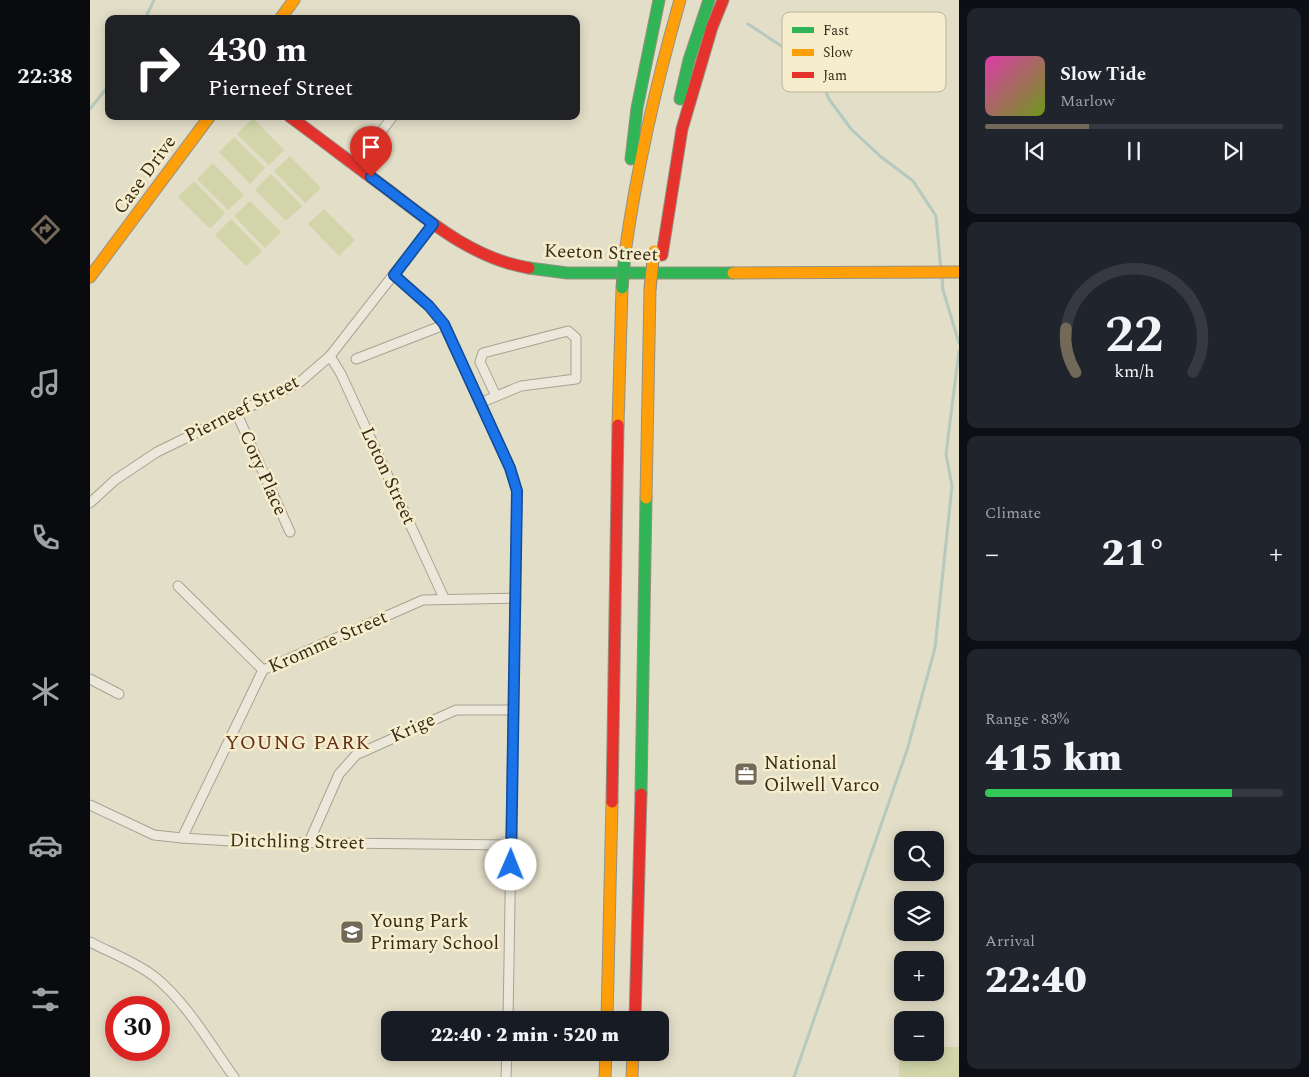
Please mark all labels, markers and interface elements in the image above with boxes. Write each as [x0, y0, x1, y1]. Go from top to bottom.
legend [782, 12, 946, 92]
text: Fast [823, 20, 849, 41]
text: 430 m [208, 24, 307, 77]
icon: right [125, 35, 190, 100]
text: Slow [823, 42, 853, 63]
text: 22:38 [17, 60, 73, 93]
text: Slow Tide [1060, 60, 1146, 89]
text: Jam [823, 65, 847, 86]
text: Pierneef Street [208, 72, 353, 105]
text: Marlow [1060, 89, 1115, 113]
pin [350, 126, 392, 177]
street label: Case Drive [106, 129, 184, 221]
icon: arrive [357, 133, 385, 161]
icon: previous [1021, 137, 1049, 165]
icon: pause [1120, 137, 1148, 165]
icon: next [1219, 137, 1247, 165]
icon: directions [28, 212, 63, 247]
street label: Keeton Street [543, 237, 659, 269]
text: 22 [1105, 296, 1163, 375]
text: km/h [1114, 358, 1154, 385]
icon: music [28, 366, 63, 401]
street label: Pierneef Street [180, 368, 305, 450]
street label: Loton Street [353, 422, 423, 530]
street label: Cory Place [231, 426, 295, 520]
text: Climate [985, 501, 1041, 525]
icon: phone [28, 520, 63, 555]
text: 21° [1102, 525, 1166, 583]
text: − [985, 533, 999, 576]
text: + [1269, 533, 1283, 576]
street label: Kromme Street [264, 603, 393, 681]
icon: climate [28, 674, 63, 709]
street label: Krige [386, 705, 440, 751]
text: Range · 83% [985, 707, 1069, 731]
district label: YOUNG PARK [225, 728, 371, 758]
text: 415 km [985, 730, 1122, 788]
place label: National Oilwell Varco [764, 749, 880, 800]
office icon: National Oilwell Varco [733, 761, 759, 787]
street label: Ditchling Street [229, 826, 365, 858]
icon: car [28, 828, 63, 863]
map controls [894, 831, 944, 1061]
button: search [894, 831, 944, 881]
position arrow [484, 838, 536, 890]
button: layers [894, 891, 944, 941]
place label: Young Park Primary School [370, 907, 499, 958]
school or university icon: Young Park Primary School [339, 919, 365, 945]
text: Arrival [985, 929, 1035, 953]
button: + [894, 951, 944, 1001]
text: 22:40 [985, 952, 1087, 1010]
icon: filters [28, 982, 63, 1017]
speed limit sign: 30 [105, 996, 170, 1061]
button: − [894, 1011, 944, 1061]
text: 22:40 · 2 min · 520 m [431, 1021, 619, 1050]

